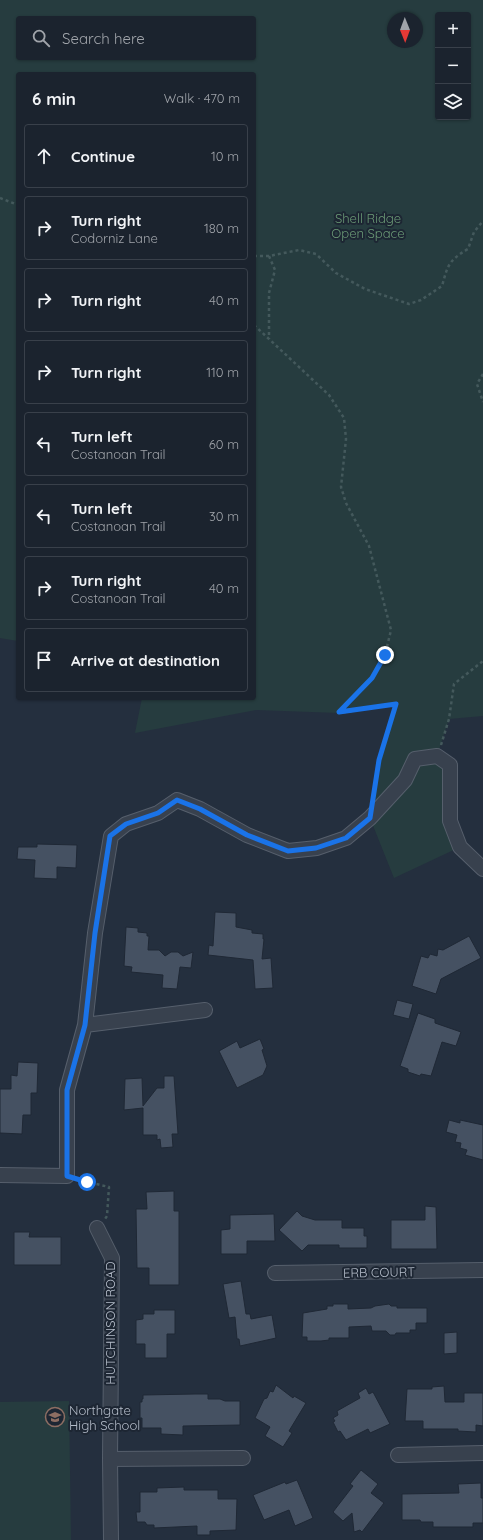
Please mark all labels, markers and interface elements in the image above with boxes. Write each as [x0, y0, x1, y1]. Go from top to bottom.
north arrow [387, 12, 423, 48]
map controls [435, 12, 471, 120]
button: + [435, 12, 471, 48]
search box [16, 16, 256, 60]
icon: search [30, 27, 52, 49]
text: Search here [62, 29, 145, 48]
button: − [435, 48, 471, 84]
button: layers [435, 84, 471, 120]
text: 6 min [32, 88, 76, 109]
text: Walk · 470 m [164, 90, 240, 106]
icon: ahead [33, 145, 55, 167]
text: Continue [71, 147, 135, 166]
text: 10 m [211, 148, 239, 164]
park label: Shell Ridge Open Space [331, 210, 405, 241]
text: Turn right [71, 211, 142, 230]
icon: right [33, 217, 55, 239]
text: 180 m [204, 220, 239, 236]
text: Codorniz Lane [71, 230, 158, 246]
icon: right [33, 289, 55, 311]
text: Turn right [71, 291, 142, 310]
text: 40 m [209, 292, 239, 308]
icon: right [33, 361, 55, 383]
text: Turn right [71, 363, 142, 382]
text: 110 m [206, 364, 239, 380]
text: Turn left [71, 427, 133, 446]
icon: left [33, 433, 55, 455]
text: 60 m [209, 436, 239, 452]
text: Costanoan Trail [71, 446, 166, 462]
text: Turn left [71, 499, 133, 518]
icon: left [33, 505, 55, 527]
text: 30 m [209, 508, 239, 524]
text: Costanoan Trail [71, 518, 166, 534]
text: Turn right [71, 571, 142, 590]
icon: right [33, 577, 55, 599]
text: 40 m [209, 580, 239, 596]
text: Costanoan Trail [71, 590, 166, 606]
route end [376, 646, 394, 664]
icon: arrive [33, 649, 55, 671]
text: Arrive at destination [71, 651, 220, 670]
route start [78, 1173, 96, 1191]
street label: HUTCHINSON ROAD [102, 1261, 118, 1385]
street label: ERB COURT [343, 1263, 415, 1281]
place label: Northgate High School [69, 1402, 140, 1433]
school or university icon: Northgate High School [44, 1406, 66, 1428]

